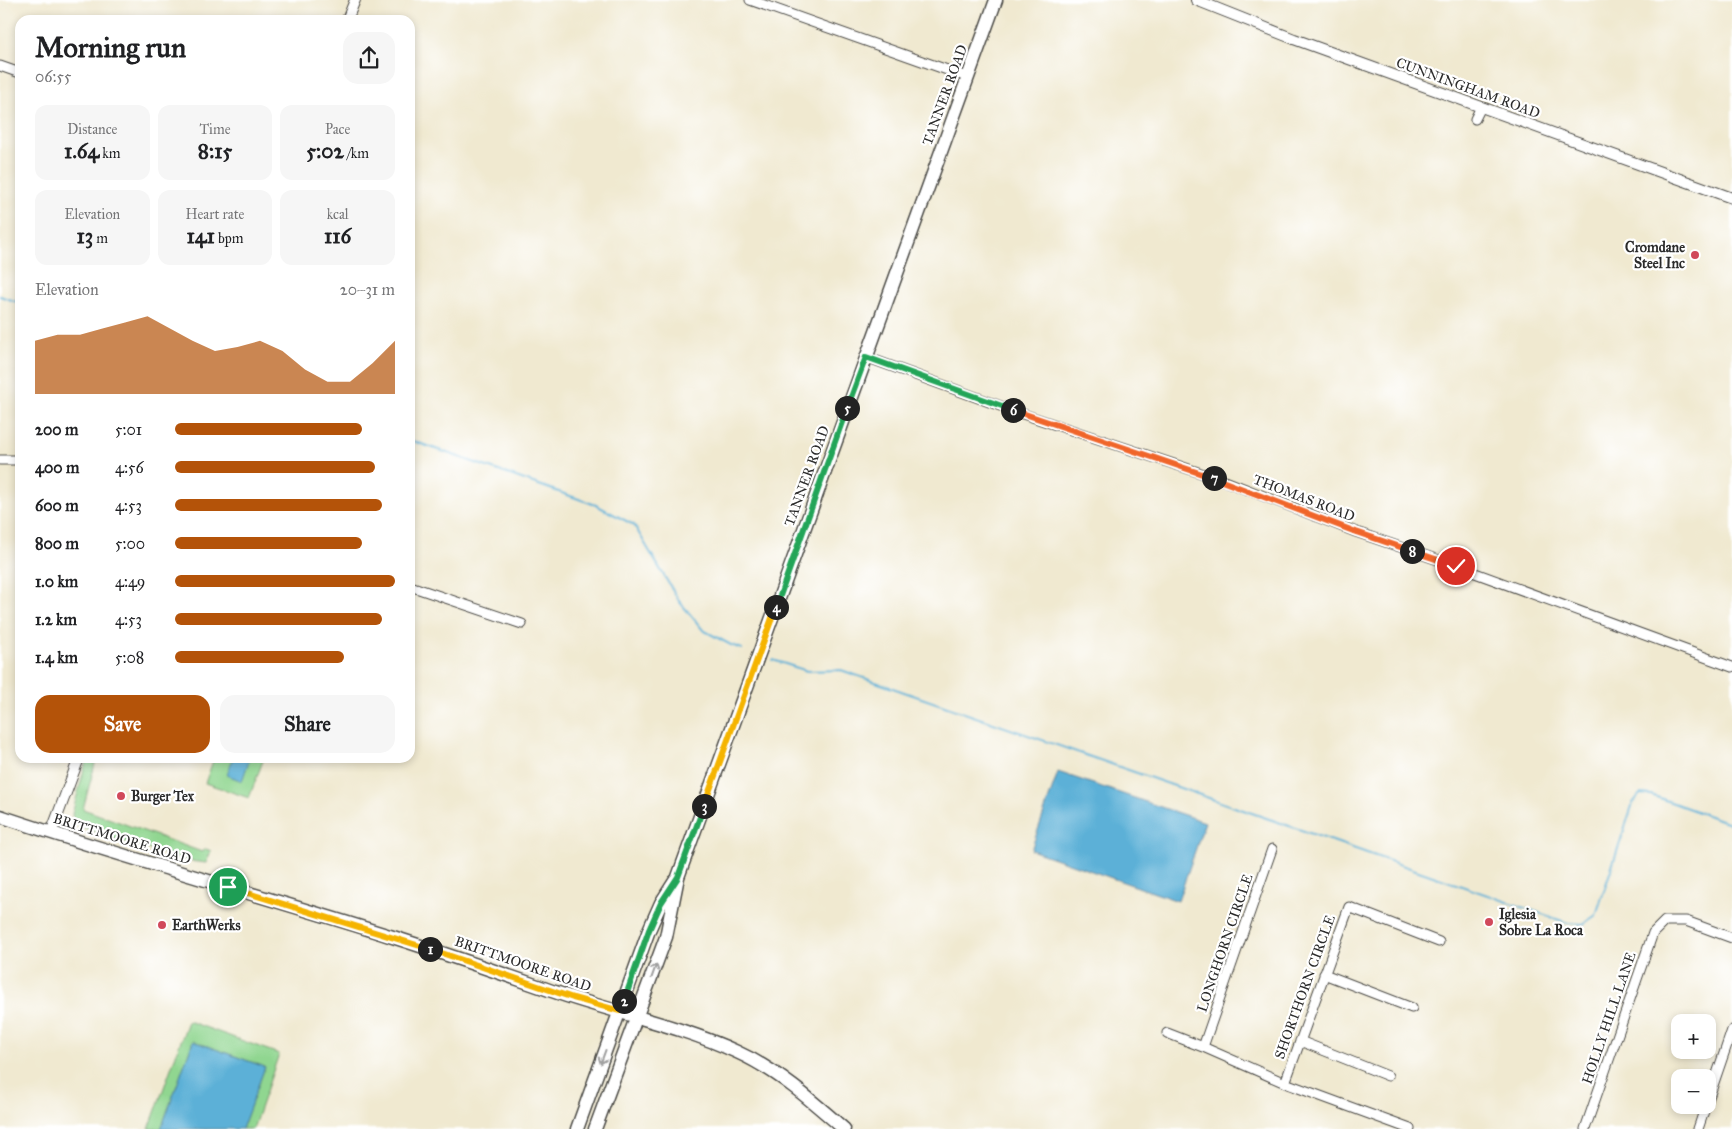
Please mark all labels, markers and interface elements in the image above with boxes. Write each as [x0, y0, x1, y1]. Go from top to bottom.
text: Morning run [35, 30, 186, 65]
button: share [343, 32, 395, 84]
street label: TANNER ROAD [919, 42, 971, 148]
street label: CUNNINGHAM ROAD [1394, 54, 1542, 122]
text: 06:55 [35, 67, 71, 86]
text: Distance [67, 121, 117, 138]
text: Time [199, 121, 230, 138]
text: Pace [325, 121, 350, 138]
text: 1.64 [64, 138, 99, 164]
text: 8:15 [198, 138, 232, 164]
text: 5:02 [306, 138, 344, 164]
text: km [99, 145, 121, 162]
text: /km [344, 145, 369, 162]
text: Elevation [65, 206, 120, 223]
text: Heart rate [186, 206, 244, 223]
text: kcal [327, 206, 349, 223]
text: 13 [77, 223, 93, 249]
text: 141 [187, 223, 215, 249]
text: 116 [324, 223, 351, 249]
text: m [93, 230, 108, 247]
text: bpm [215, 230, 243, 247]
place label: Cromdane Steel Inc [1625, 239, 1685, 272]
marker: Cromdane Steel Inc [1689, 249, 1701, 261]
text: Elevation [35, 280, 99, 299]
text: 20–31 m [340, 280, 395, 299]
pin: 5 [834, 396, 860, 420]
pin: 6 [1000, 398, 1026, 422]
text: 5 [844, 400, 851, 417]
text: 6 [1010, 402, 1017, 419]
text: 200 m [35, 420, 78, 439]
text: 5:01 [115, 420, 142, 439]
street label: TANNER ROAD [781, 423, 833, 529]
text: 400 m [35, 458, 79, 477]
text: 4:56 [115, 458, 144, 477]
pin: 7 [1202, 466, 1226, 490]
text: 7 [1211, 470, 1218, 487]
street label: THOMAS ROAD [1251, 471, 1357, 525]
text: 600 m [35, 496, 79, 515]
text: 4:53 [115, 496, 142, 515]
text: 800 m [35, 534, 79, 553]
text: 5:00 [115, 534, 145, 553]
pin: 8 [1400, 538, 1424, 564]
text: 8 [1409, 543, 1416, 560]
pin [1435, 545, 1477, 587]
icon: check [1442, 552, 1470, 580]
text: 1.0 km [35, 572, 78, 591]
text: 4:49 [115, 572, 145, 591]
pin: 4 [764, 594, 788, 620]
text: 4 [773, 599, 780, 616]
text: 1.2 km [35, 610, 77, 629]
text: 4:53 [115, 610, 142, 629]
text: 1.4 km [35, 648, 78, 667]
text: 5:08 [115, 648, 144, 667]
button: Save [35, 695, 210, 753]
button: Share [220, 695, 395, 753]
place label: Burger Tex [131, 788, 195, 806]
marker: Burger Tex [115, 790, 127, 802]
pin: 3 [692, 794, 716, 818]
text: 3 [702, 798, 707, 815]
street label: BRITTMOORE ROAD [51, 810, 193, 868]
pin [207, 866, 249, 908]
street label: LONGHORN CIRCLE [1193, 872, 1257, 1014]
icon: arrive [214, 873, 242, 901]
place label: Iglesia Sobre La Roca [1499, 906, 1584, 939]
street label: SHORTHORN CIRCLE [1271, 913, 1339, 1061]
marker: Iglesia Sobre La Roca [1483, 916, 1495, 928]
place label: EarthWerks [172, 917, 241, 934]
marker: EarthWerks [156, 919, 168, 931]
street label: BRITTMOORE ROAD [452, 933, 594, 995]
pin: 1 [418, 936, 442, 962]
text: 1 [428, 941, 433, 958]
street label: HOLLY HILL LANE [1578, 950, 1640, 1086]
one-way arrow [650, 964, 659, 979]
pin: 2 [612, 988, 636, 1014]
text: 2 [621, 993, 628, 1010]
map controls [1671, 1014, 1716, 1114]
button: + [1671, 1014, 1716, 1059]
one-way arrow [598, 1049, 607, 1064]
button: − [1671, 1069, 1716, 1114]

